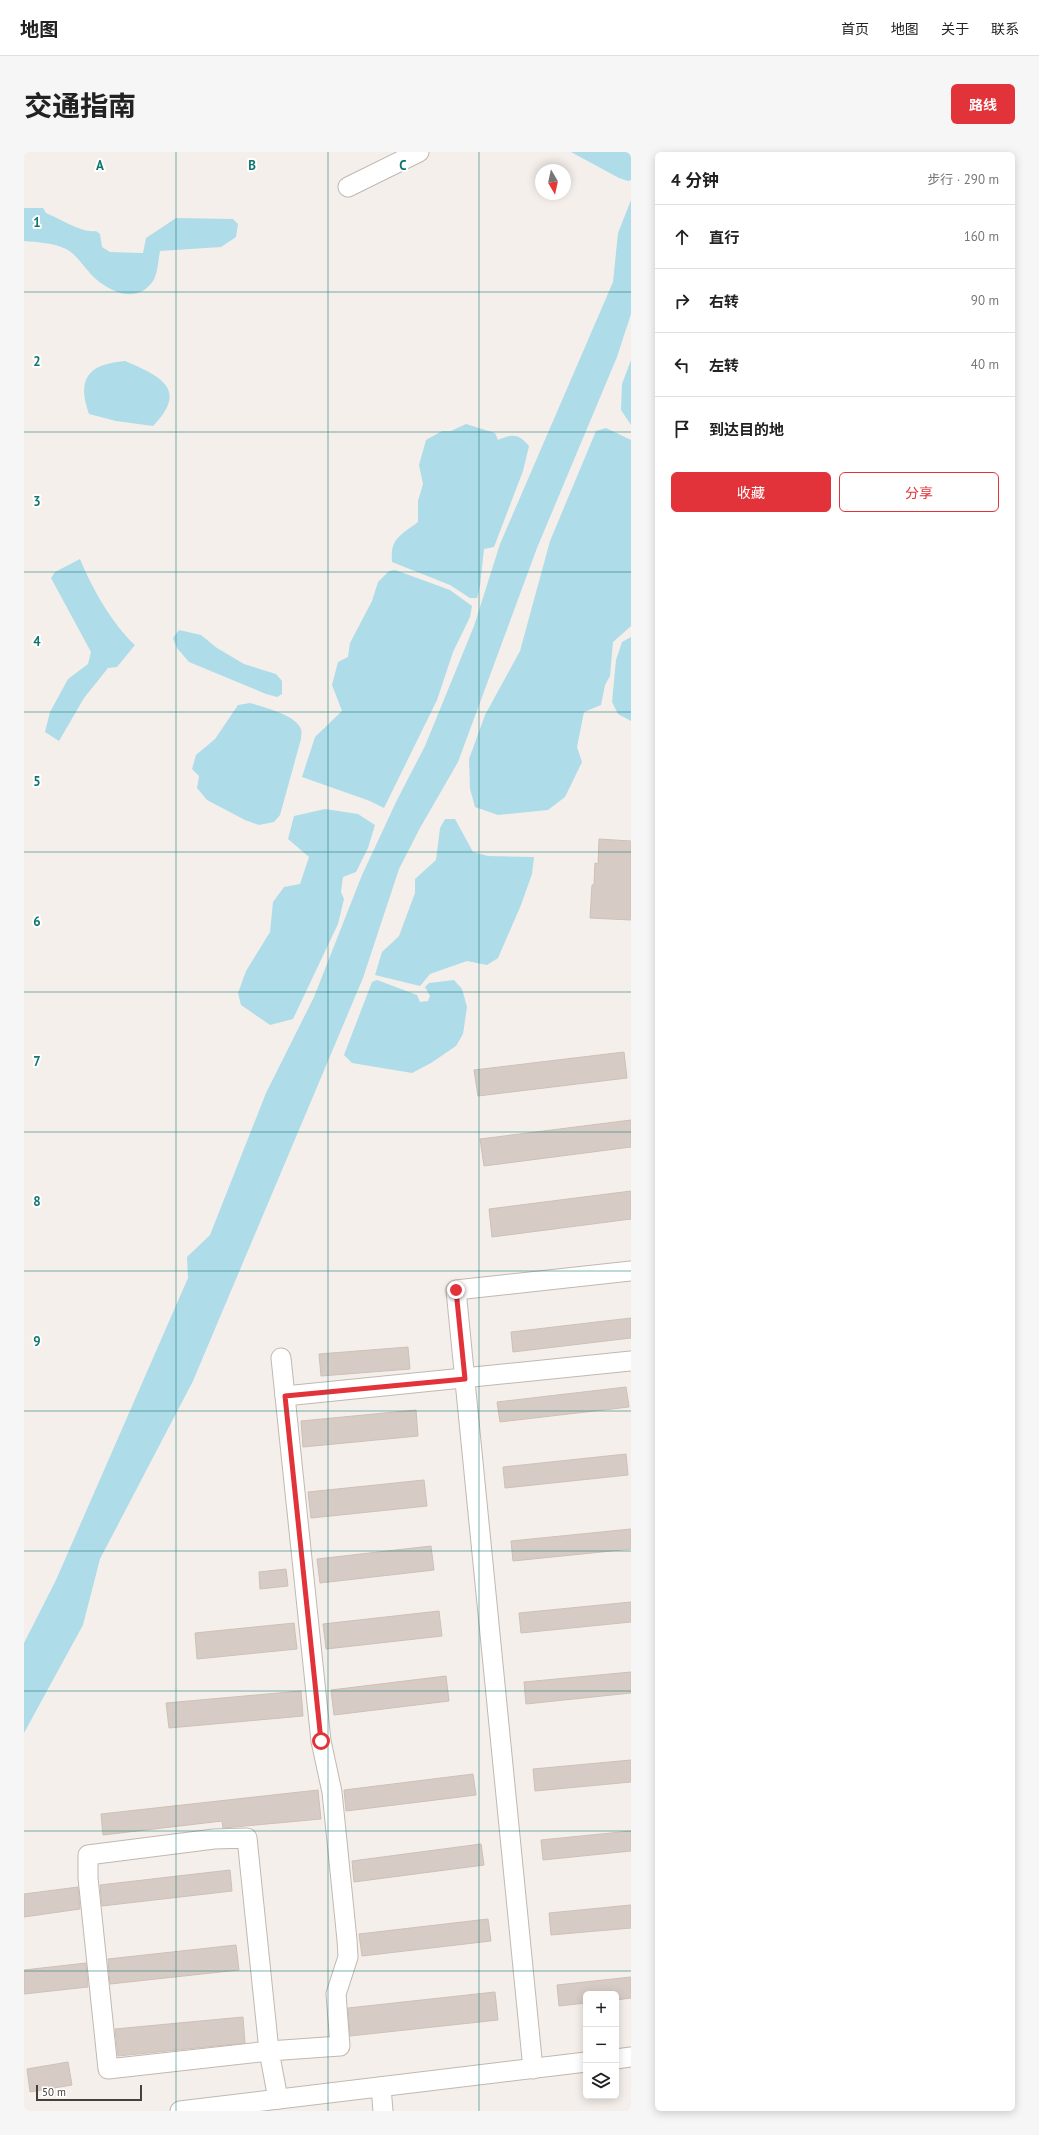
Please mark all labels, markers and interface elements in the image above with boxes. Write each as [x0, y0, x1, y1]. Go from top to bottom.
text: 地图 [20, 17, 58, 41]
text: 首页 [841, 20, 869, 38]
text: 地图 [891, 20, 919, 38]
text: 关于 [941, 20, 969, 38]
text: 联系 [991, 20, 1019, 38]
button: 路线 [951, 84, 1015, 124]
text: 交通指南 [24, 87, 136, 124]
text: A [96, 157, 104, 174]
text: B [248, 157, 256, 174]
text: C [399, 157, 407, 174]
north arrow [535, 164, 571, 200]
text: 4 分钟 [671, 169, 719, 191]
text: 步行 · 290 m [927, 171, 999, 188]
text: 1 [33, 214, 41, 231]
icon: ahead [671, 226, 693, 248]
text: 直行 [709, 228, 739, 247]
text: 160 m [964, 228, 999, 245]
icon: right [671, 290, 693, 312]
text: 右转 [709, 292, 739, 311]
text: 90 m [971, 292, 999, 309]
text: 2 [33, 353, 41, 370]
icon: left [671, 354, 693, 376]
text: 左转 [709, 356, 739, 375]
text: 40 m [971, 356, 999, 373]
icon: arrive [671, 418, 693, 440]
text: 到达目的地 [709, 420, 784, 439]
button: 收藏 [671, 472, 831, 512]
button: 分享 [839, 472, 999, 512]
text: 3 [33, 493, 41, 510]
text: 4 [33, 633, 41, 650]
text: 5 [33, 773, 41, 790]
text: 6 [33, 913, 41, 930]
text: 7 [33, 1053, 41, 1070]
text: 8 [33, 1193, 41, 1210]
route end [447, 1281, 465, 1299]
text: 9 [33, 1333, 41, 1350]
route start [312, 1732, 330, 1750]
map controls [583, 1991, 619, 2099]
button: + [583, 1991, 619, 2027]
button: − [583, 2027, 619, 2063]
button: layers [583, 2063, 619, 2099]
scale bar [36, 2083, 142, 2102]
text: 50 m [42, 2085, 66, 2099]

